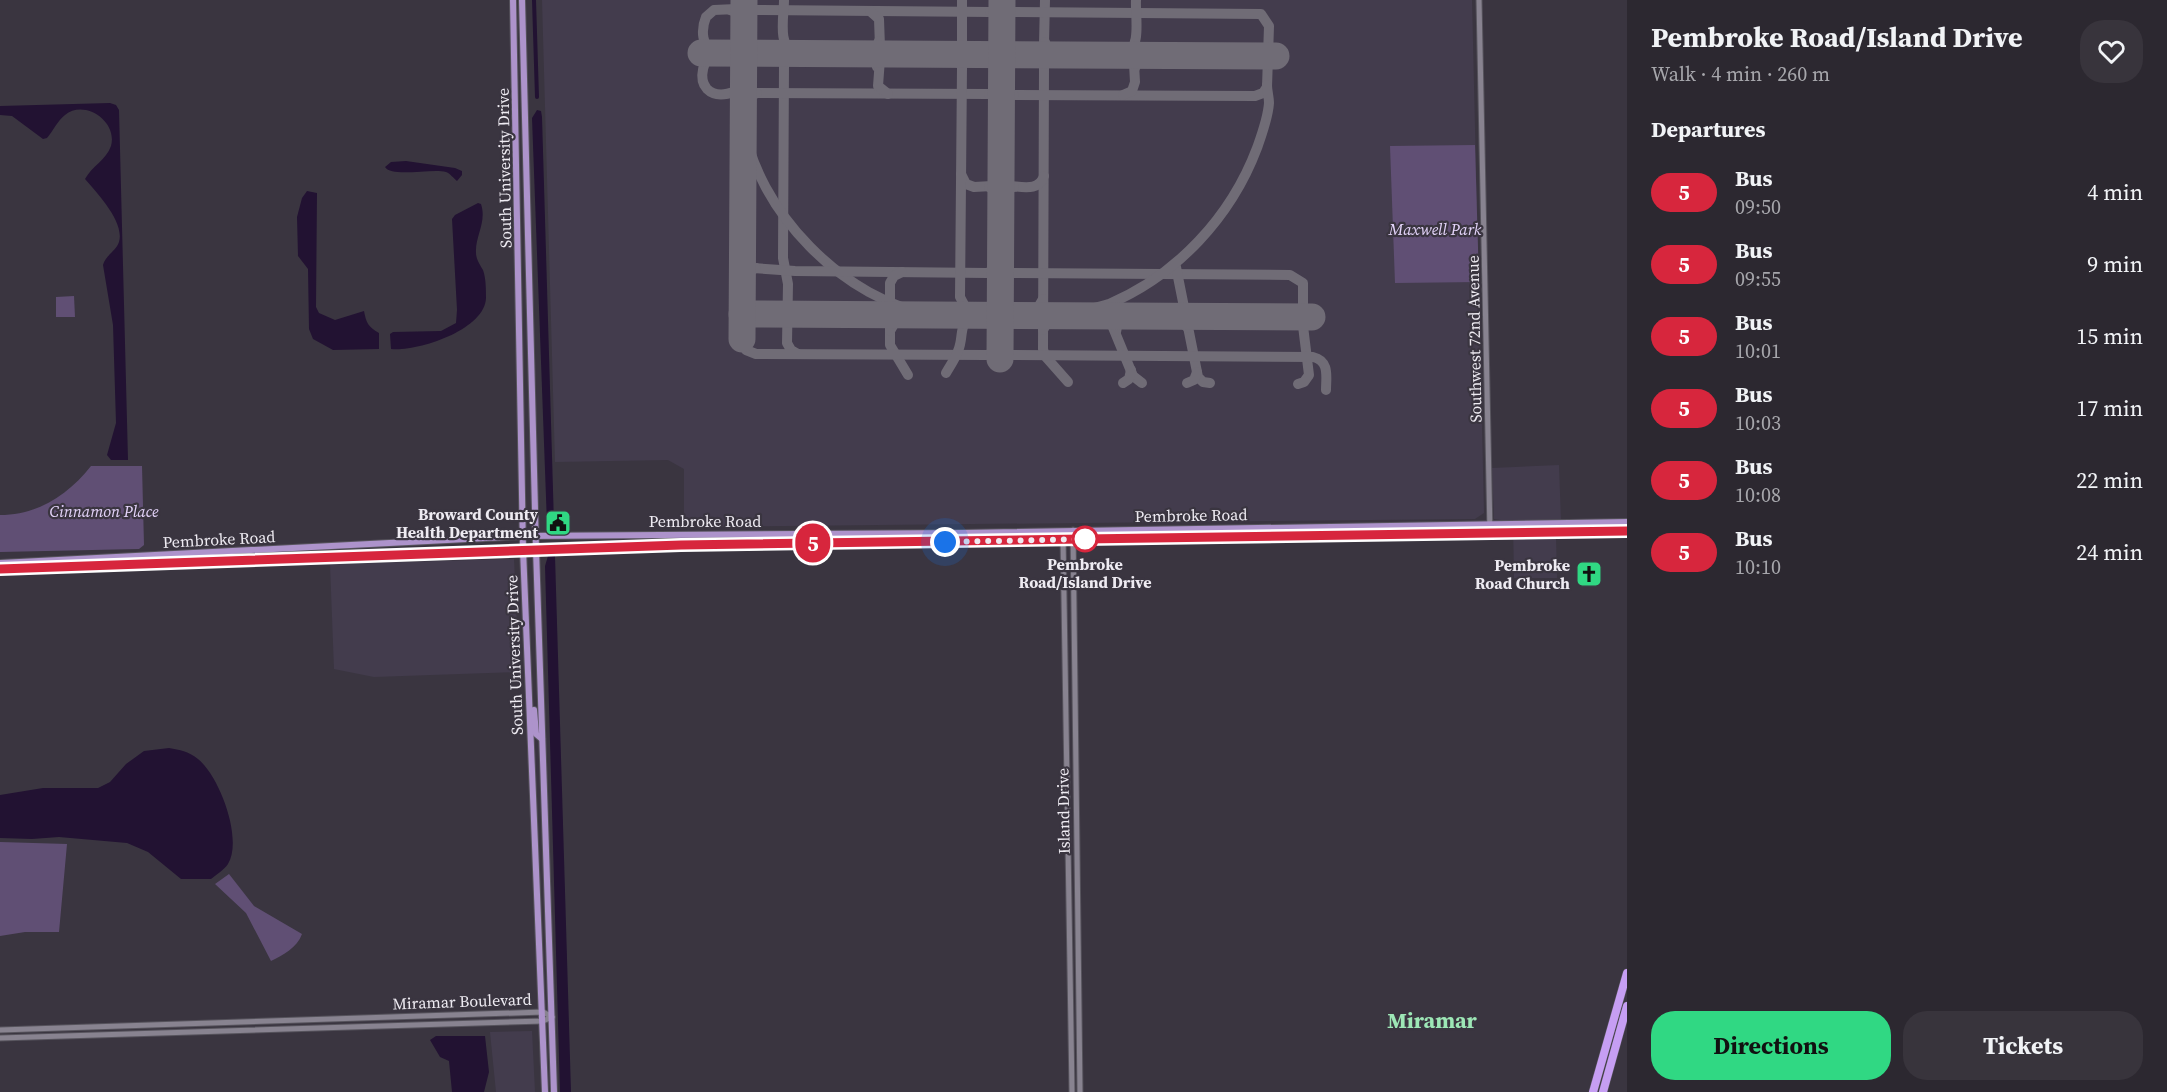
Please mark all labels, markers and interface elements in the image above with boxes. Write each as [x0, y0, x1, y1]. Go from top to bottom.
text: Pembroke Road/Island Drive [1651, 18, 2023, 56]
button: heart [2080, 20, 2143, 83]
text: Walk · 4 min · 260 m [1651, 60, 1830, 88]
street label: South University Drive [492, 88, 516, 248]
text: Departures [1651, 114, 1765, 144]
text: Bus [1735, 163, 1772, 193]
text: 4 min [2087, 177, 2143, 207]
text: 5 [1678, 178, 1690, 207]
text: 09:50 [1735, 193, 1781, 221]
park label: Maxwell Park [1388, 218, 1482, 240]
text: Bus [1735, 235, 1772, 265]
text: 9 min [2087, 249, 2143, 279]
text: 5 [1678, 250, 1690, 279]
street label: Southwest 72nd Avenue [1462, 255, 1486, 423]
text: 09:55 [1735, 265, 1781, 293]
text: Bus [1735, 307, 1772, 337]
text: 15 min [2076, 321, 2143, 351]
text: 5 [1678, 322, 1690, 351]
text: 10:01 [1735, 337, 1781, 365]
text: Bus [1735, 379, 1772, 409]
text: 17 min [2076, 393, 2143, 423]
text: 5 [1678, 394, 1690, 423]
text: 10:03 [1735, 409, 1781, 437]
text: Bus [1735, 451, 1772, 481]
text: 22 min [2076, 465, 2143, 495]
text: 5 [1678, 466, 1690, 495]
text: 10:08 [1735, 481, 1781, 509]
park label: Cinnamon Place [49, 500, 159, 522]
place label: Broward County Health Department [396, 503, 538, 543]
street label: Pembroke Road [1134, 503, 1248, 527]
public building icon: Broward County Health Department [543, 508, 573, 538]
street label: Pembroke Road [649, 510, 761, 532]
text: Bus [1735, 523, 1772, 553]
line badge: 5 [794, 524, 832, 562]
street label: Pembroke Road [162, 525, 276, 553]
marker: Pembroke Road/Island Drive [1072, 526, 1098, 552]
your location [930, 527, 960, 557]
text: 5 [807, 529, 819, 558]
text: 24 min [2076, 537, 2143, 567]
text: 5 [1678, 538, 1690, 567]
place label: Pembroke Road/Island Drive [1018, 553, 1152, 593]
text: 10:10 [1735, 553, 1781, 581]
place label: Pembroke Road Church [1475, 554, 1570, 594]
church icon: Pembroke Road Church [1574, 559, 1604, 589]
street label: South University Drive [500, 575, 528, 735]
street label: Island Drive [1051, 768, 1075, 854]
street label: Miramar Boulevard [392, 988, 532, 1014]
district label: Miramar [1387, 1005, 1478, 1035]
button: Directions [1651, 1011, 1891, 1080]
button: Tickets [1903, 1011, 2143, 1080]

